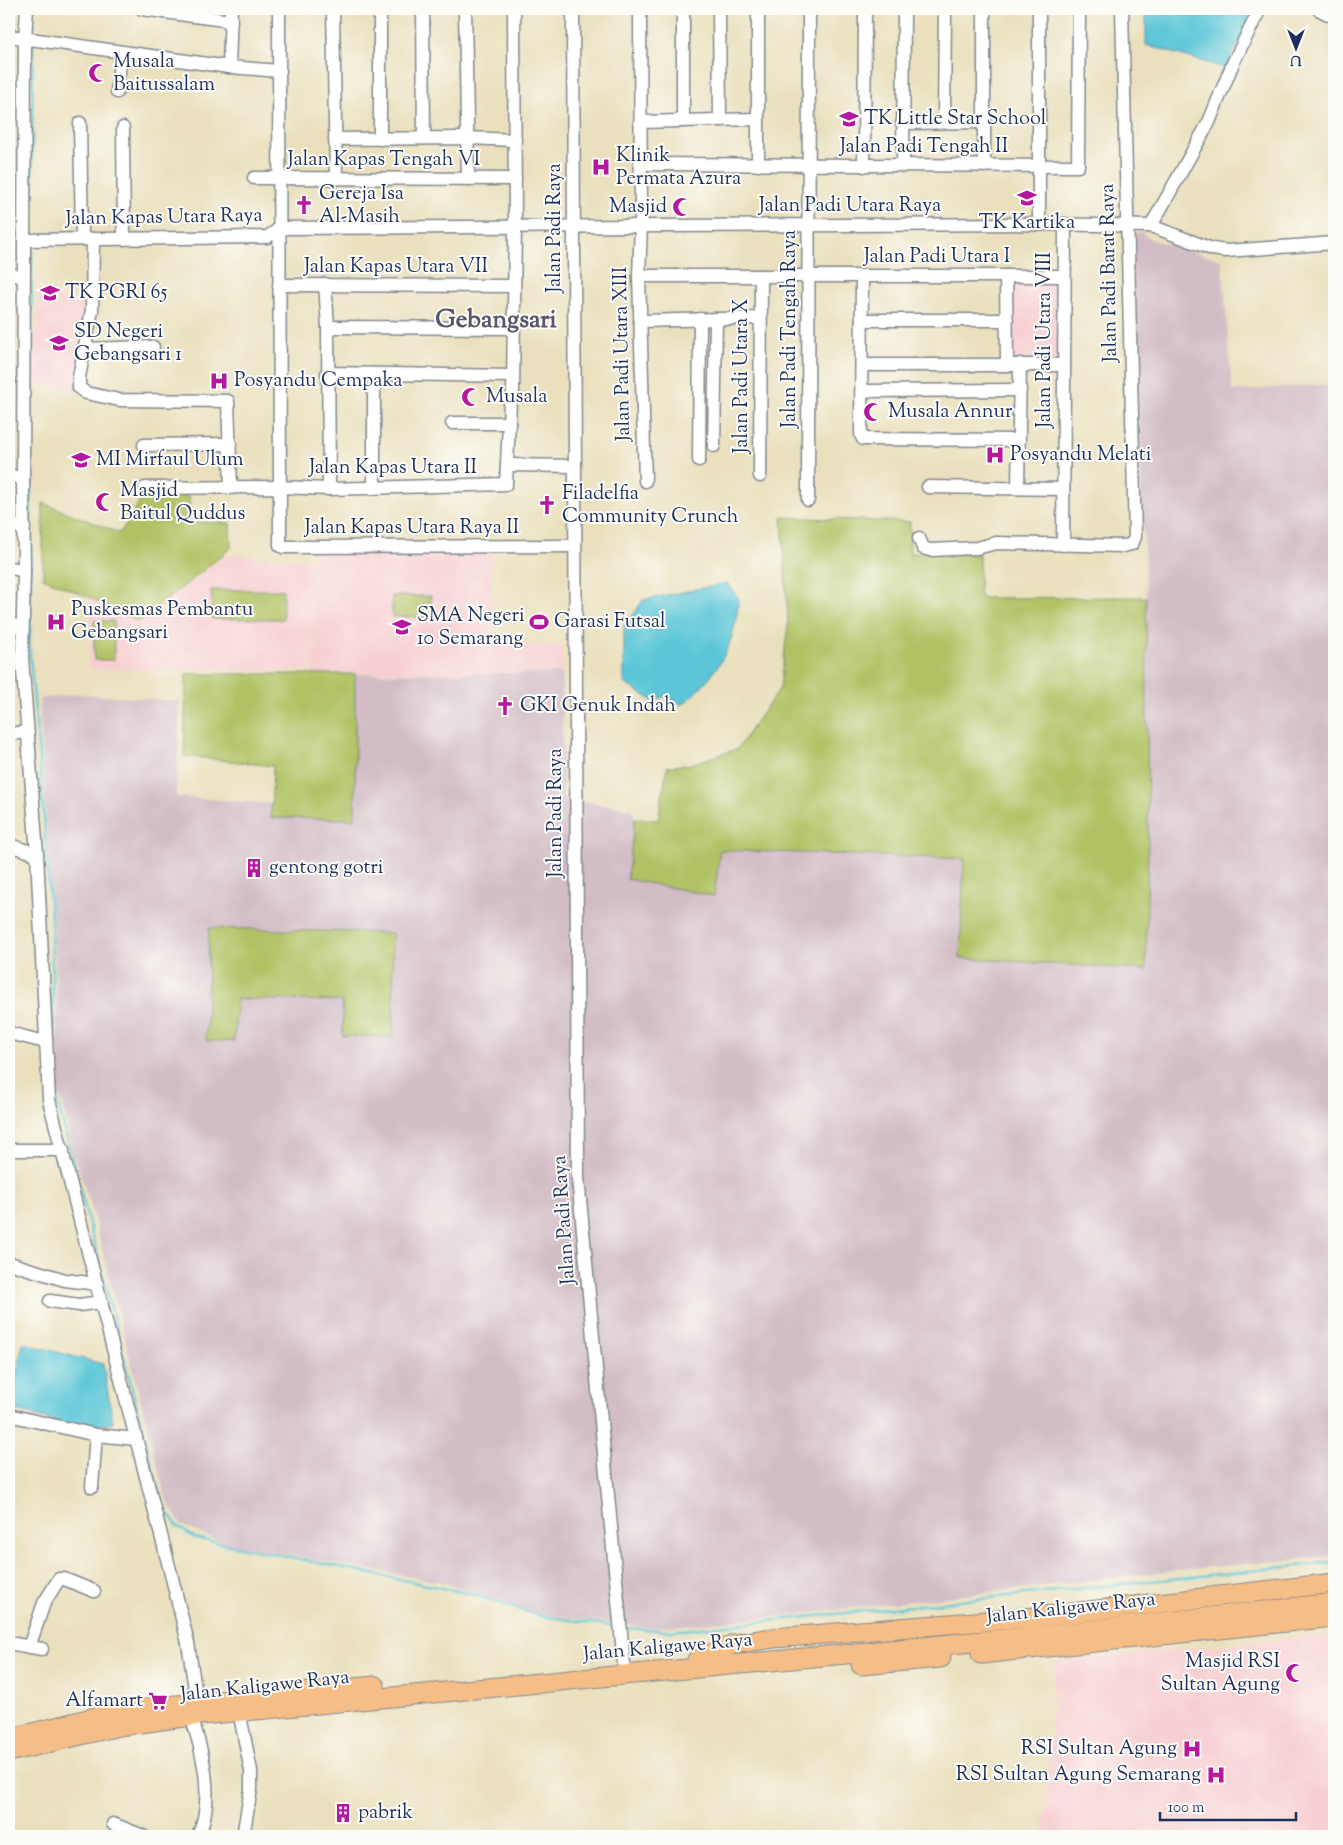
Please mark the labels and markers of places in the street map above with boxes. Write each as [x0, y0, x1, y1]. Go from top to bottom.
place label: Musala Baitussalam [113, 48, 215, 100]
mosque icon: Musala Baitussalam [87, 62, 109, 84]
place label: TK Little Star School [864, 105, 1047, 134]
school or university icon: TK Little Star School [838, 108, 860, 130]
place label: Klinik Permata Azura [616, 142, 741, 194]
hospital icon: Klinik Permata Azura [590, 156, 612, 178]
place label: Gereja Isa Al-Masih [319, 180, 404, 232]
school or university icon: TK Kartika [1016, 187, 1038, 209]
place label: Masjid [609, 193, 667, 222]
church icon: Gereja Isa Al-Masih [293, 194, 315, 216]
mosque icon: Masjid [671, 196, 693, 218]
place label: TK Kartika [979, 209, 1075, 238]
place label: TK PGRI 65 [65, 279, 168, 308]
school or university icon: TK PGRI 65 [39, 282, 61, 304]
place label: SD Negeri Gebangsari 1 [74, 318, 182, 370]
school or university icon: SD Negeri Gebangsari 1 [48, 332, 70, 354]
place label: Posyandu Cempaka [234, 367, 403, 396]
hospital icon: Posyandu Cempaka [208, 370, 230, 392]
place label: Musala [486, 383, 547, 412]
mosque icon: Musala [460, 386, 482, 408]
place label: Musala Annur [888, 398, 1013, 427]
mosque icon: Musala Annur [862, 401, 884, 423]
place label: Posyandu Melati [1010, 441, 1152, 470]
hospital icon: Posyandu Melati [984, 444, 1006, 466]
place label: MI Mirfaul Ulum [96, 446, 244, 475]
school or university icon: MI Mirfaul Ulum [70, 449, 92, 471]
place label: Masjid Baitul Quddus [120, 477, 246, 529]
place label: Filadelfia Community Crunch [562, 480, 739, 532]
mosque icon: Masjid Baitul Quddus [94, 491, 116, 513]
church icon: Filadelfia Community Crunch [536, 494, 558, 516]
place label: Puskesmas Pembantu Gebangsari [71, 596, 254, 648]
place label: SMA Negeri 10 Semarang [417, 602, 525, 654]
place label: Garasi Futsal [554, 608, 666, 637]
hospital icon: Puskesmas Pembantu Gebangsari [45, 611, 67, 633]
sports icon: Garasi Futsal [528, 611, 550, 633]
school or university icon: SMA Negeri 10 Semarang [391, 616, 413, 638]
place label: GKI Genuk Indah [520, 692, 676, 721]
church icon: GKI Genuk Indah [494, 695, 516, 717]
place label: gentong gotri [269, 854, 384, 883]
building icon: gentong gotri [243, 857, 265, 879]
place label: Masjid RSI Sultan Agung [1161, 1648, 1280, 1700]
mosque icon: Masjid RSI Sultan Agung [1284, 1662, 1306, 1684]
place label: Alfamart [65, 1687, 143, 1716]
supermarket icon: Alfamart [147, 1690, 169, 1712]
place label: RSI Sultan Agung [1021, 1735, 1177, 1764]
hospital icon: RSI Sultan Agung [1181, 1738, 1203, 1760]
place label: RSI Sultan Agung Semarang [956, 1761, 1201, 1790]
hospital icon: RSI Sultan Agung Semarang [1205, 1764, 1227, 1786]
place label: pabrik [358, 1799, 413, 1828]
building icon: pabrik [332, 1802, 354, 1824]

